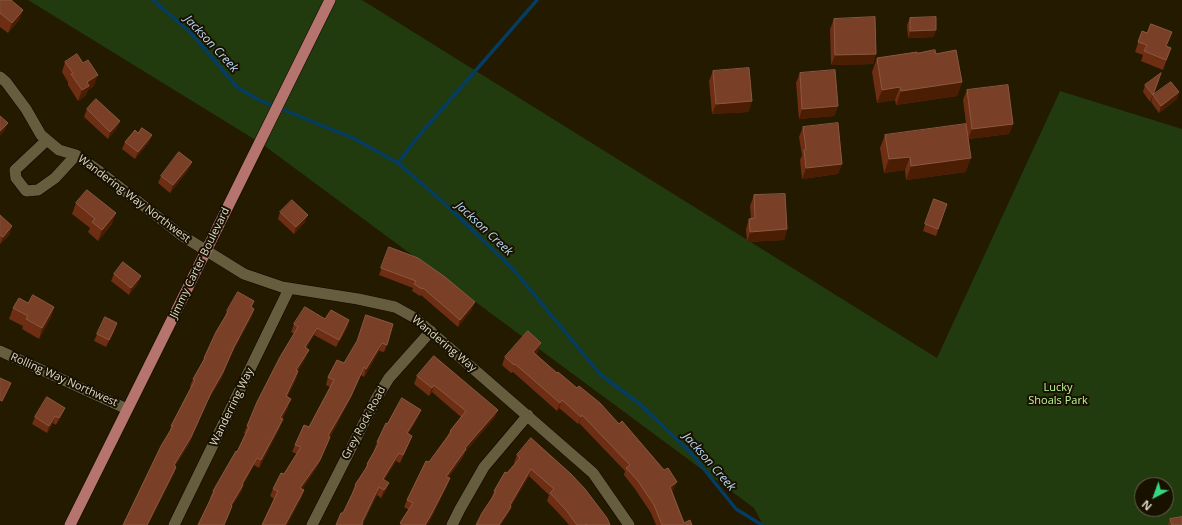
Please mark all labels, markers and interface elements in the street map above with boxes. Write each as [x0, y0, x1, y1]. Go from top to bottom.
water label: Jackson Creek [181, 12, 241, 76]
street label: Wandering Way Northwest [75, 152, 193, 246]
water label: Jackson Creek [452, 199, 516, 259]
street label: Jimmy Carter Boulevard [167, 205, 233, 321]
street label: Wandering Way [409, 313, 479, 375]
street label: Rolling Way Northwest [8, 350, 120, 410]
street label: Wanderring Way [207, 366, 257, 448]
park label: Lucky Shoals Park [1028, 381, 1088, 407]
street label: Grey Rock Road [339, 384, 389, 462]
water label: Jackson Creek [680, 430, 738, 494]
north arrow [1134, 477, 1174, 517]
text: N [1138, 497, 1155, 514]

